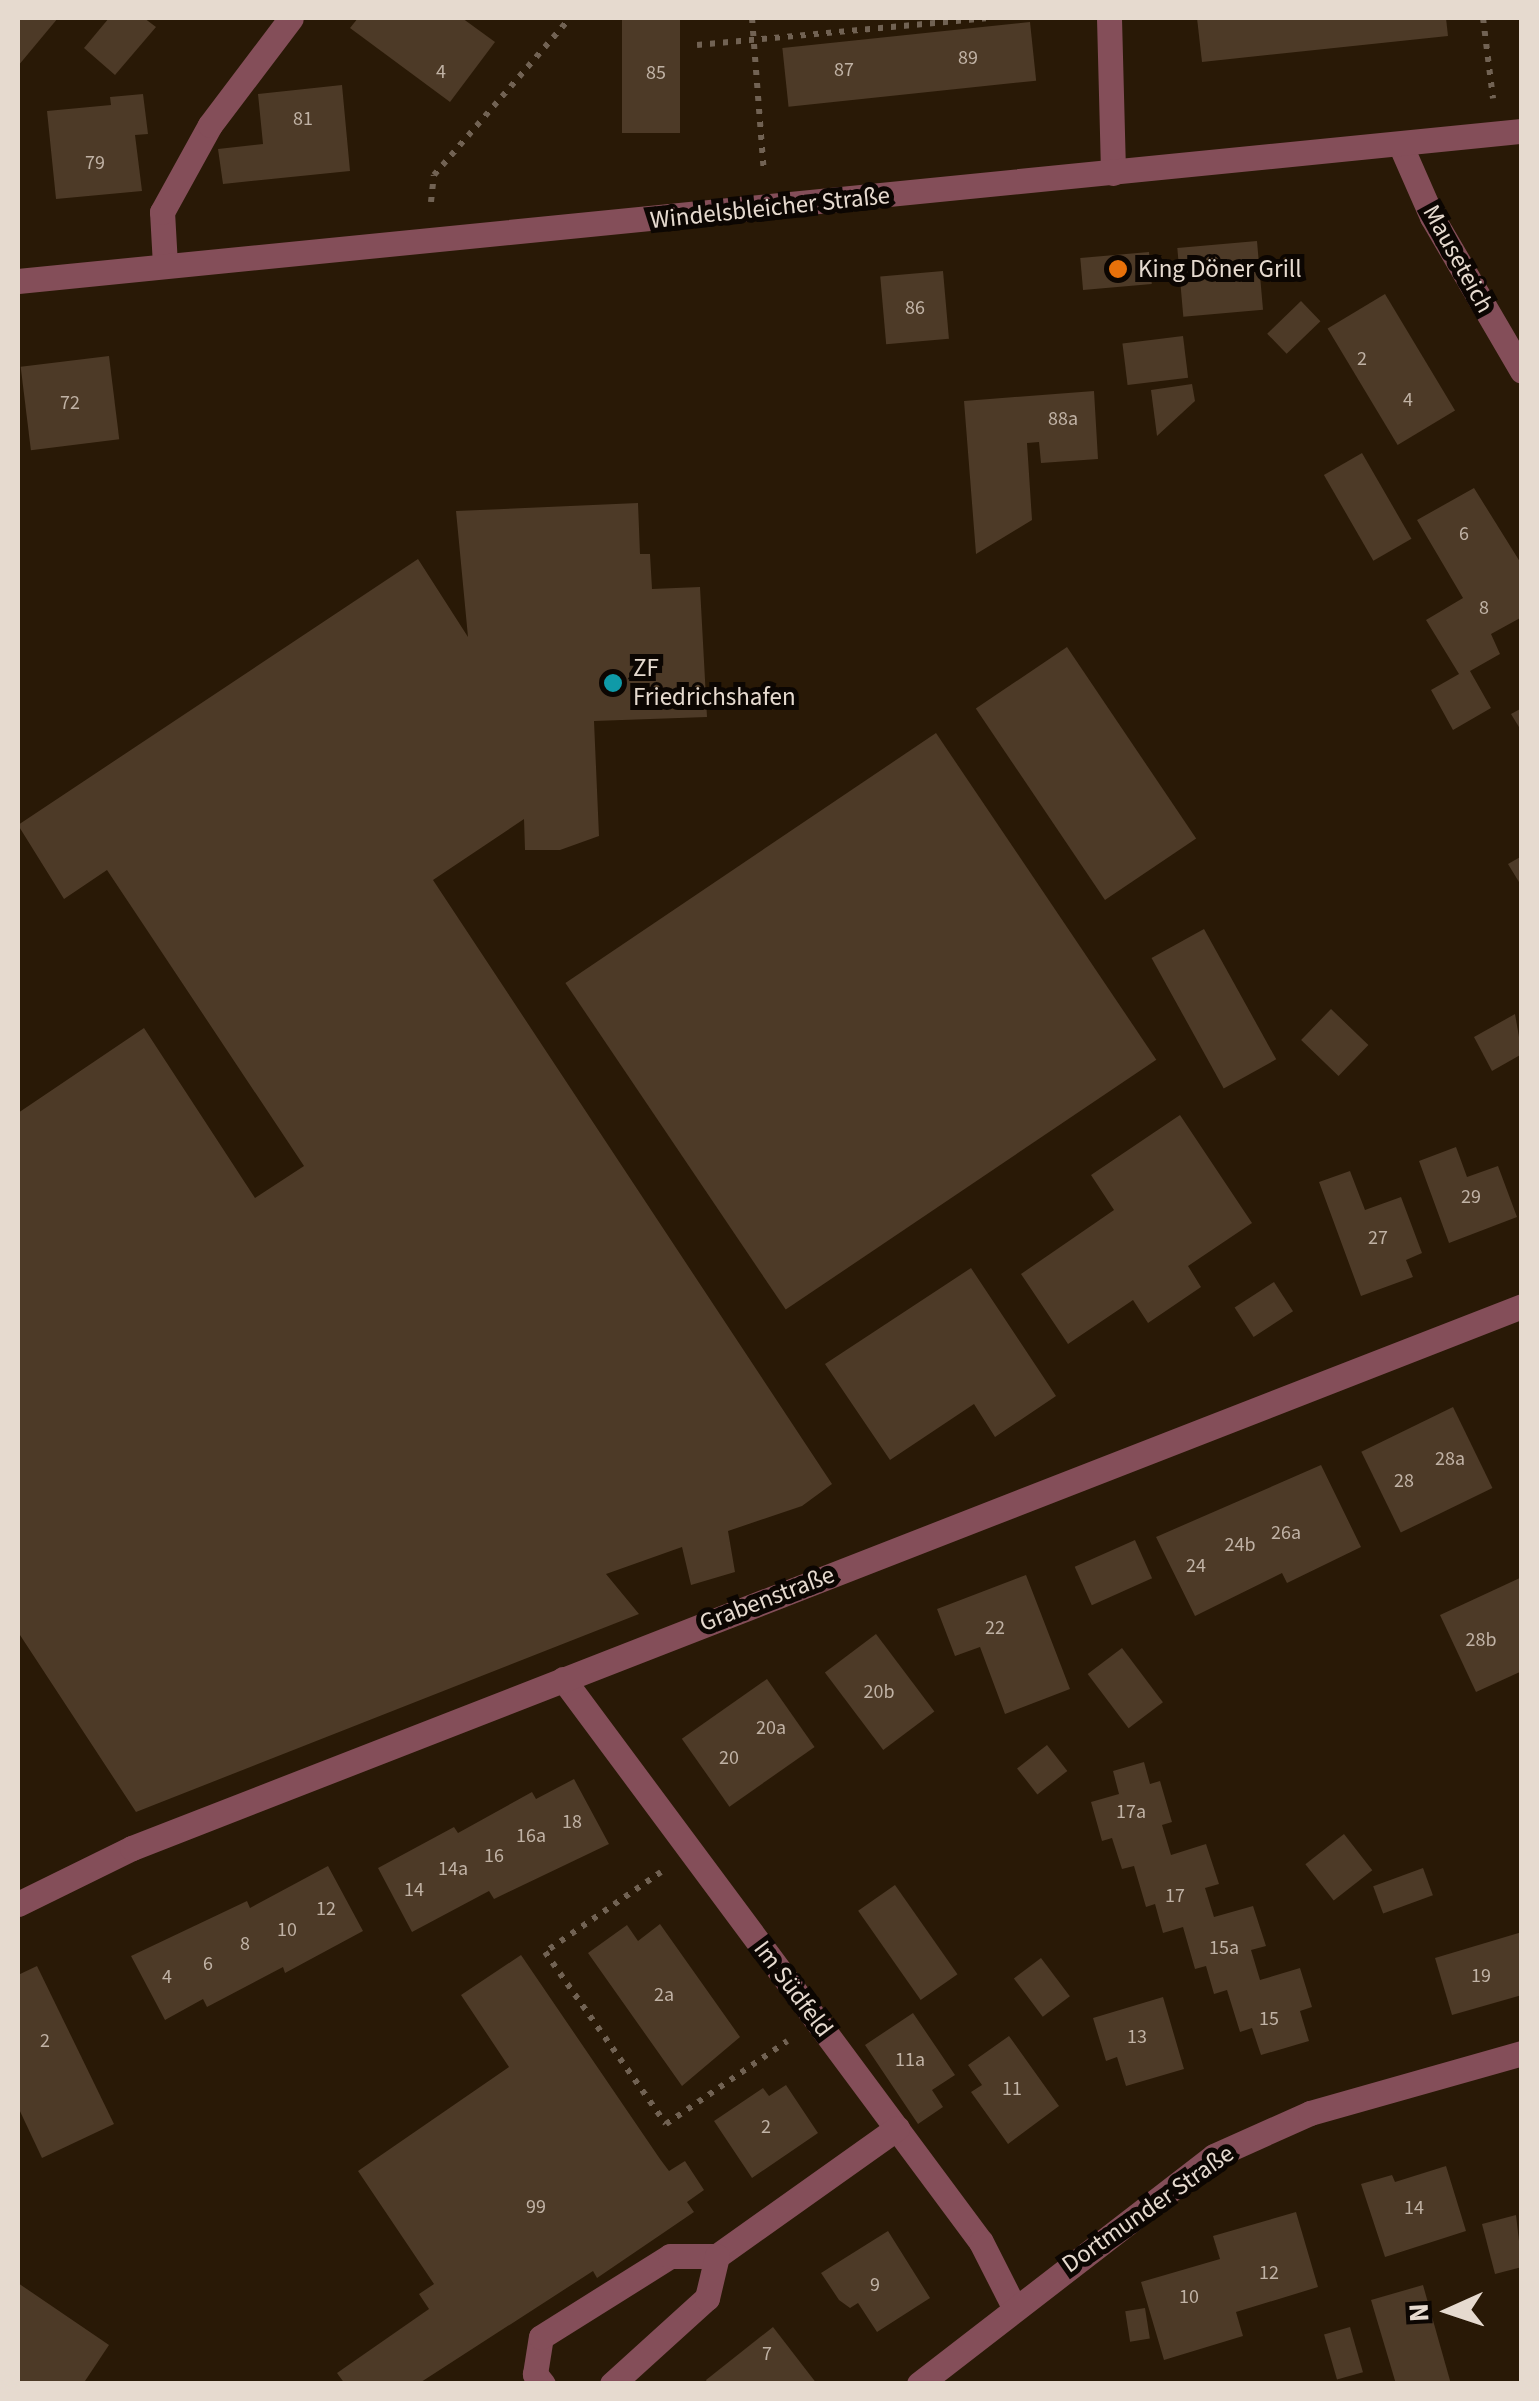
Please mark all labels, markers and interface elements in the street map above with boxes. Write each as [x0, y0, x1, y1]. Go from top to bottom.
house number: 89 [958, 46, 978, 70]
house number: 87 [834, 58, 854, 82]
house number: 4 [436, 60, 446, 84]
house number: 85 [646, 61, 666, 85]
house number: 81 [293, 107, 313, 131]
house number: 79 [85, 151, 105, 175]
street label: Windelsbleicher Straße [649, 180, 891, 236]
street label: Mauseteich [1416, 200, 1500, 318]
place label: King Döner Grill [1138, 254, 1302, 284]
marker: King Döner Grill [1107, 258, 1129, 280]
house number: 86 [905, 296, 925, 320]
house number: 2 [1357, 347, 1367, 371]
house number: 4 [1403, 388, 1413, 412]
house number: 72 [60, 391, 80, 415]
house number: 88a [1048, 407, 1078, 431]
house number: 6 [1459, 522, 1469, 546]
house number: 8 [1479, 596, 1489, 620]
place label: ZF Friedrichshafen [633, 654, 796, 713]
marker: ZF Friedrichshafen [602, 672, 624, 694]
house number: 29 [1461, 1185, 1481, 1209]
house number: 27 [1368, 1226, 1388, 1250]
house number: 28a [1435, 1447, 1465, 1471]
house number: 28 [1394, 1469, 1414, 1493]
house number: 26a [1271, 1521, 1301, 1545]
house number: 24b [1225, 1533, 1255, 1557]
house number: 24 [1186, 1554, 1206, 1578]
street label: Grabenstraße [695, 1560, 839, 1638]
house number: 22 [985, 1616, 1005, 1640]
house number: 28b [1466, 1628, 1496, 1652]
house number: 20b [864, 1680, 894, 1704]
house number: 20a [756, 1716, 786, 1740]
house number: 20 [719, 1746, 739, 1770]
house number: 17a [1116, 1800, 1146, 1824]
house number: 18 [562, 1810, 582, 1834]
house number: 16a [516, 1824, 546, 1848]
house number: 16 [484, 1844, 504, 1868]
house number: 14a [438, 1857, 468, 1881]
house number: 14 [404, 1878, 424, 1902]
house number: 17 [1165, 1884, 1185, 1908]
house number: 12 [316, 1897, 336, 1921]
house number: 10 [277, 1918, 297, 1942]
house number: 8 [240, 1932, 250, 1956]
street label: Im Südfeld [747, 1935, 839, 2043]
house number: 15a [1209, 1936, 1239, 1960]
house number: 6 [203, 1952, 213, 1976]
house number: 19 [1471, 1964, 1491, 1988]
house number: 4 [162, 1965, 172, 1989]
house number: 2a [654, 1983, 674, 2007]
house number: 15 [1259, 2007, 1279, 2031]
house number: 13 [1127, 2025, 1147, 2049]
house number: 2 [40, 2029, 50, 2053]
house number: 11a [895, 2048, 925, 2072]
house number: 11 [1002, 2077, 1022, 2101]
house number: 2 [761, 2115, 771, 2139]
street label: Dortmunder Straße [1056, 2139, 1240, 2279]
house number: 99 [526, 2195, 546, 2219]
house number: 14 [1404, 2196, 1424, 2220]
house number: 12 [1259, 2261, 1279, 2285]
north arrow [1399, 2261, 1499, 2361]
house number: 9 [870, 2273, 880, 2297]
house number: 10 [1179, 2285, 1199, 2309]
text: N [1399, 2302, 1440, 2323]
house number: 7 [762, 2342, 772, 2366]

